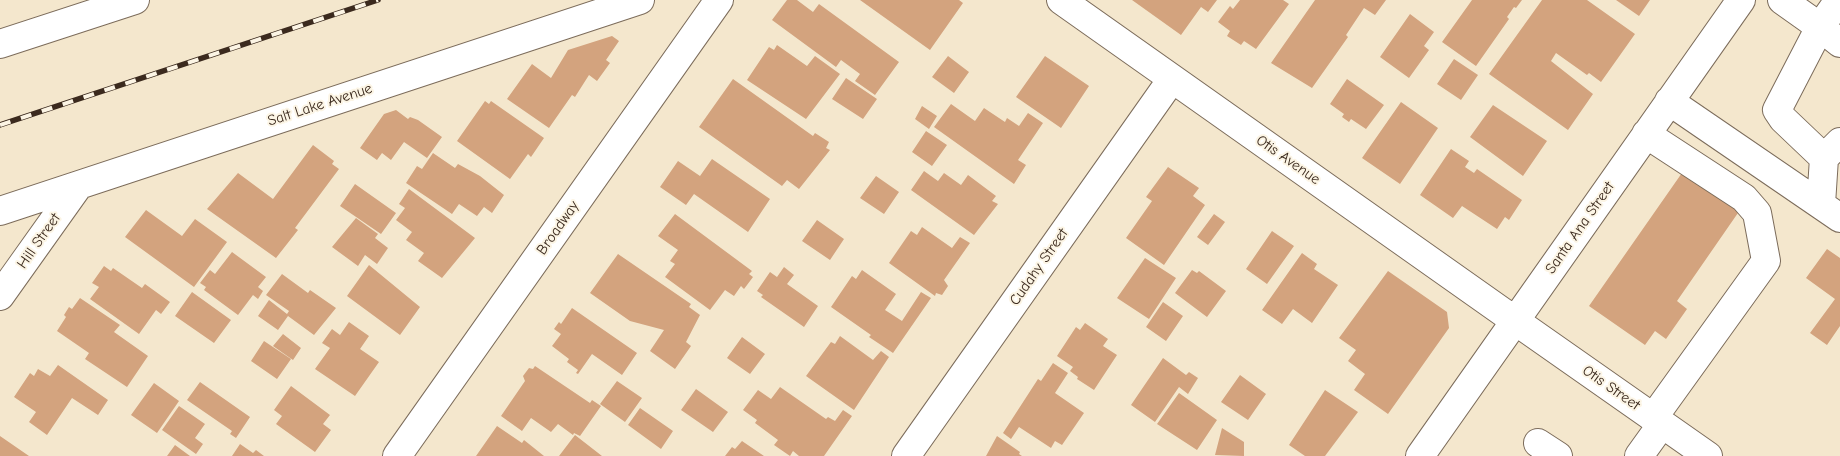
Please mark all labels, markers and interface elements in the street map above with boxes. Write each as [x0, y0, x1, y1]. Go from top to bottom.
street label: Salt Lake Avenue [266, 80, 374, 130]
street label: Otis Avenue [1252, 131, 1324, 189]
street label: Santa Ana Street [1542, 179, 1618, 277]
street label: Broadway [533, 198, 583, 258]
street label: Hill Street [13, 210, 65, 272]
street label: Cudahy Street [1006, 225, 1072, 309]
street label: Otis Street [1579, 362, 1643, 414]

